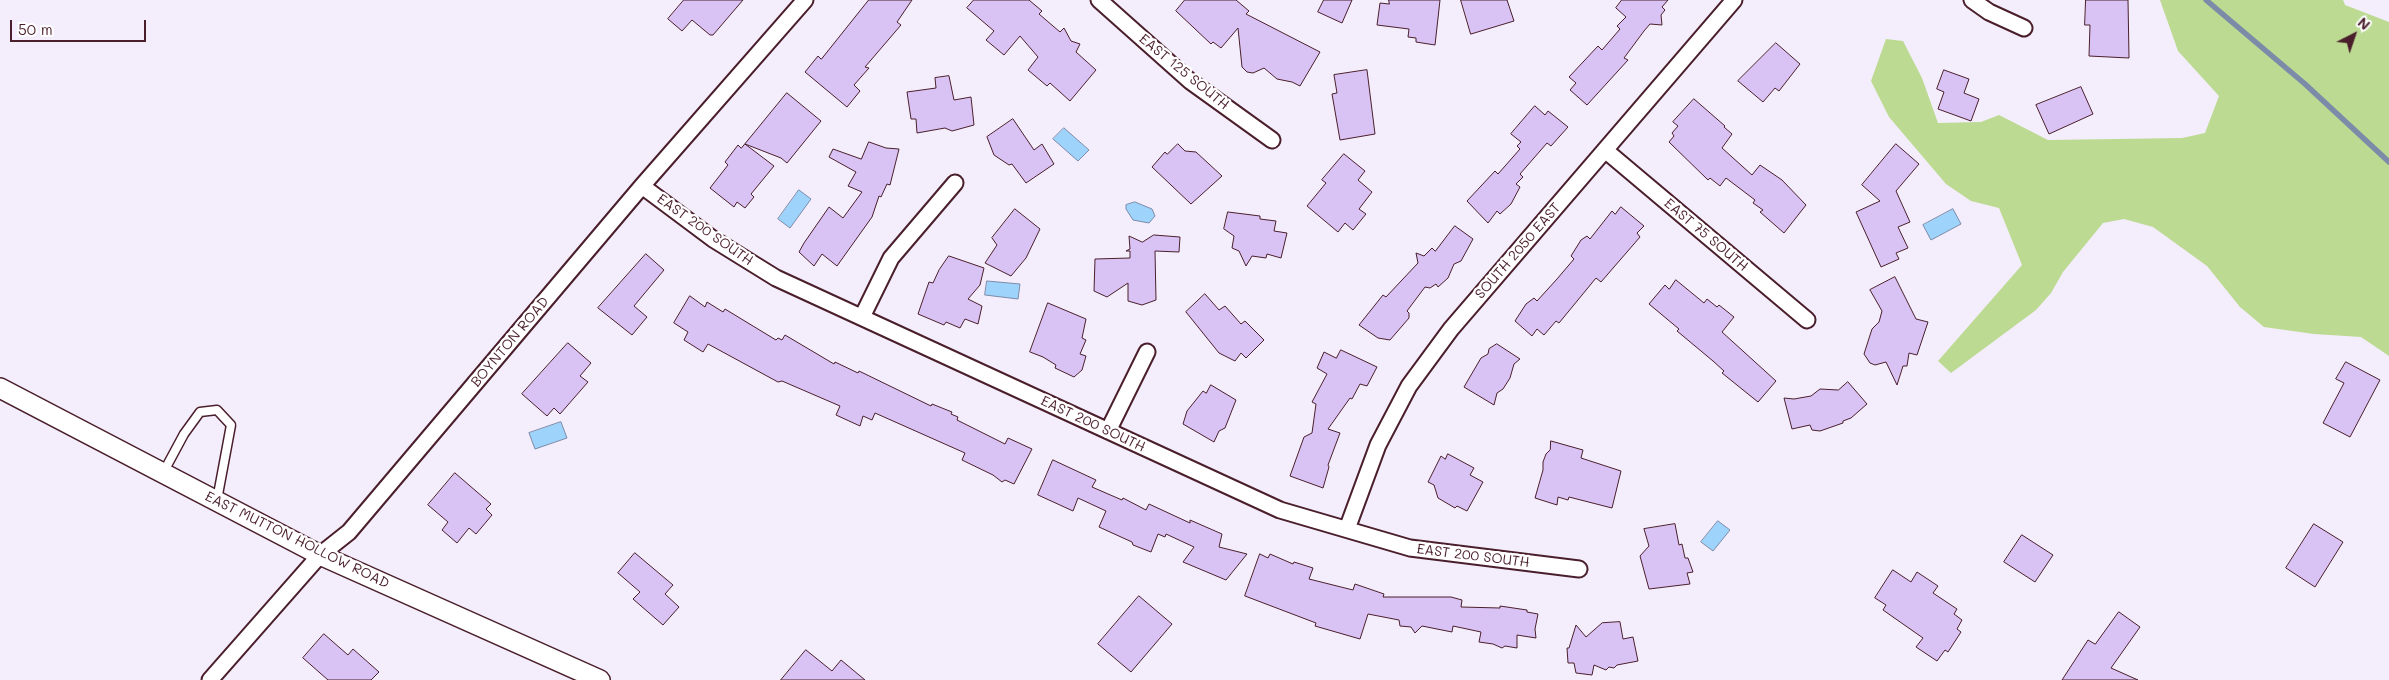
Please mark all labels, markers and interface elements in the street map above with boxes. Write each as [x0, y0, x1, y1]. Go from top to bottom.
scale bar [12, 10, 149, 42]
north arrow [2329, 10, 2379, 60]
text: N [2354, 13, 2374, 34]
text: 50 m [18, 19, 53, 39]
street label: EAST 125 SOUTH [1136, 31, 1232, 113]
street label: EAST 200 SOUTH [654, 191, 756, 269]
street label: EAST 75 SOUTH [1661, 195, 1751, 275]
street label: SOUTH 2050 EAST [1472, 200, 1564, 302]
street label: BOYNTON ROAD [467, 294, 553, 390]
street label: EAST 200 SOUTH [1038, 392, 1148, 456]
street label: EAST MUTTON HOLLOW ROAD [202, 488, 392, 592]
street label: EAST 200 SOUTH [1416, 541, 1530, 571]

